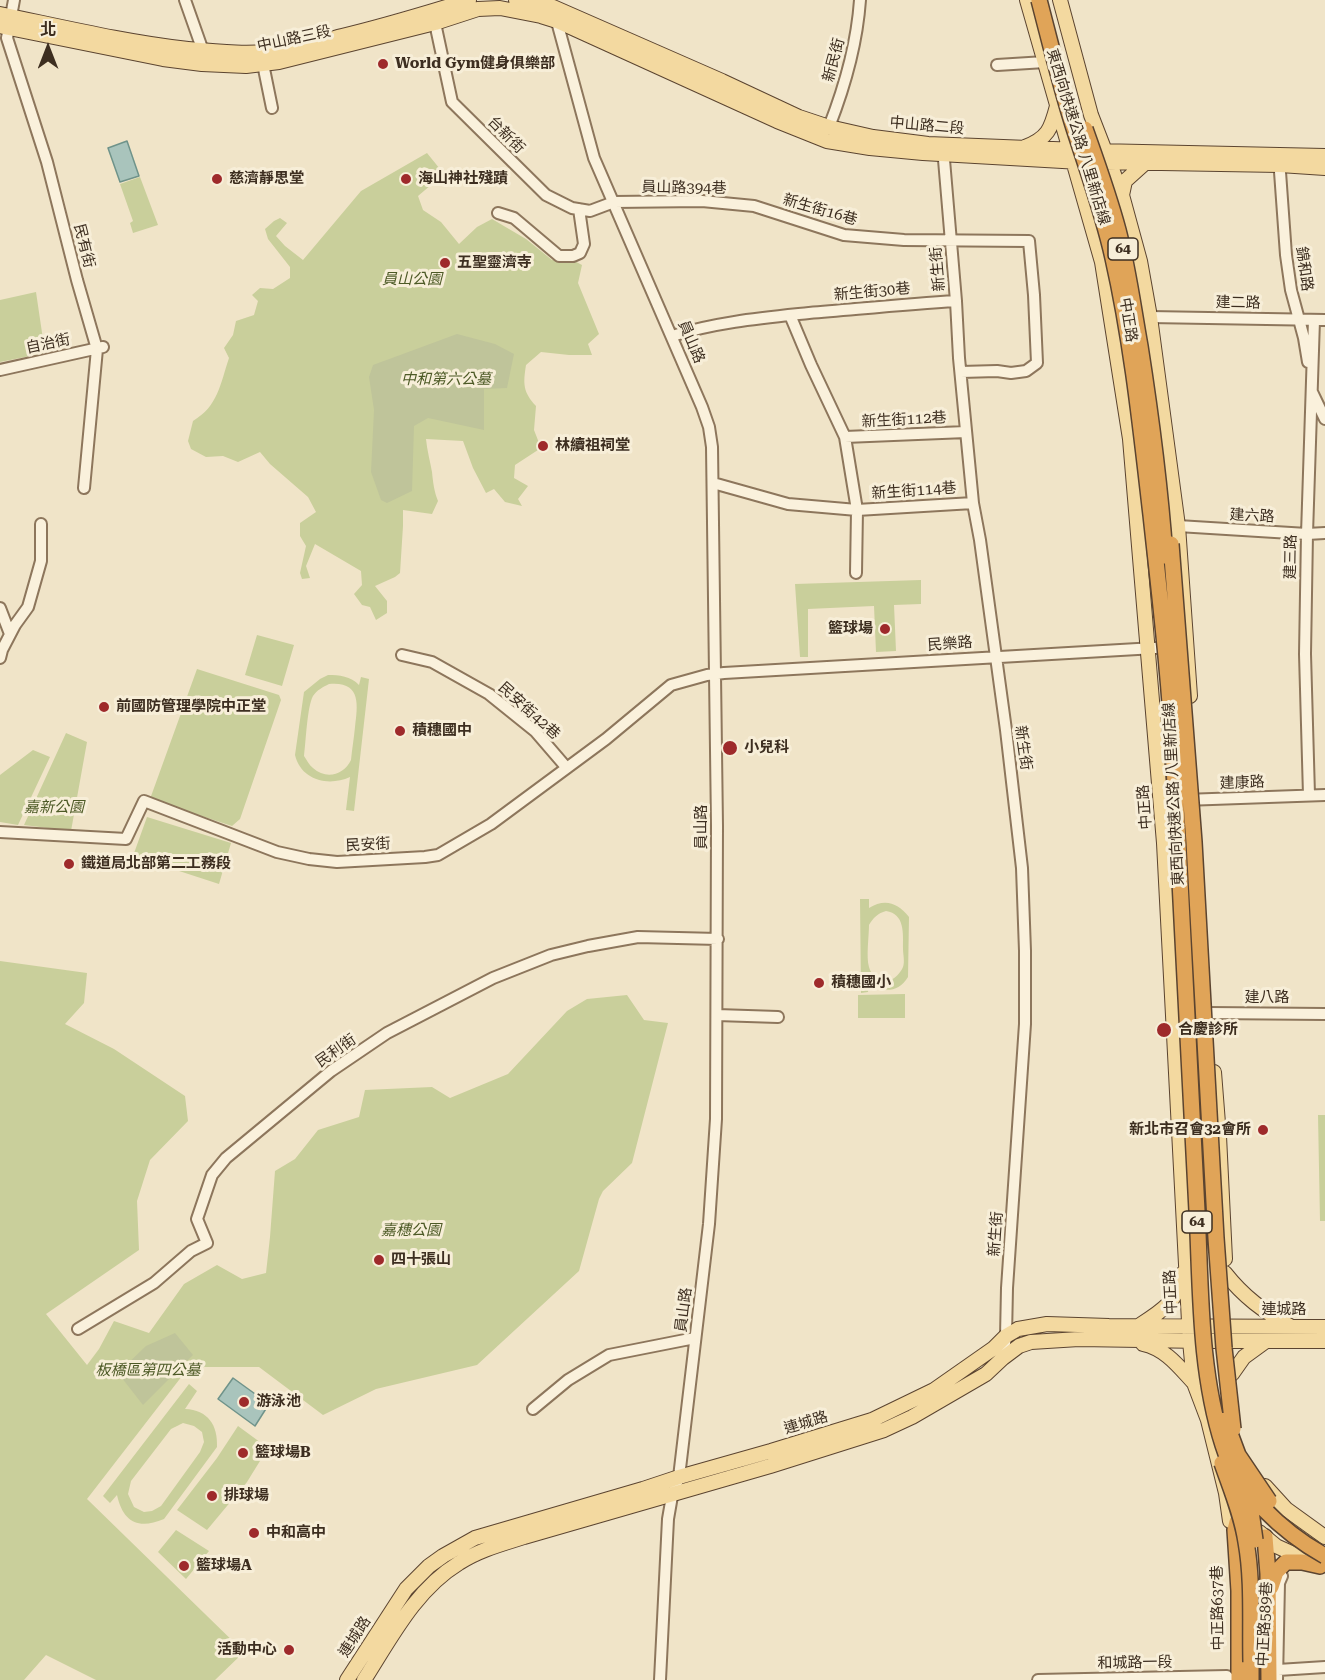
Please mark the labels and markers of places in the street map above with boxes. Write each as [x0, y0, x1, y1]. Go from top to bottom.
place label: World Gym健身俱樂部 [395, 55, 555, 73]
marker: World Gym健身俱樂部 [376, 57, 390, 71]
place label: 慈濟靜思堂 [229, 170, 304, 188]
place label: 海山神社殘蹟 [418, 170, 508, 188]
marker: 慈濟靜思堂 [210, 172, 224, 186]
marker: 海山神社殘蹟 [399, 172, 413, 186]
place label: 五聖靈濟寺 [457, 254, 532, 272]
marker: 五聖靈濟寺 [438, 256, 452, 270]
place label: 林續祖祠堂 [555, 437, 630, 455]
marker: 林續祖祠堂 [536, 439, 550, 453]
place label: 籃球場 [828, 620, 873, 638]
marker: 籃球場 [878, 622, 892, 636]
place label: 前國防管理學院中正堂 [116, 698, 266, 716]
marker: 前國防管理學院中正堂 [97, 700, 111, 714]
place label: 積穗國中 [412, 722, 472, 740]
marker: 積穗國中 [393, 724, 407, 738]
marker: 小兒科 [721, 739, 739, 757]
place label: 小兒科 [744, 739, 789, 757]
place label: 鐵道局北部第二工務段 [81, 855, 231, 873]
marker: 鐵道局北部第二工務段 [62, 857, 76, 871]
place label: 積穗國小 [831, 974, 891, 992]
marker: 積穗國小 [812, 976, 826, 990]
marker: 合慶診所 [1155, 1021, 1173, 1039]
place label: 合慶診所 [1178, 1021, 1238, 1039]
place label: 新北市召會32會所 [1129, 1121, 1251, 1139]
marker: 新北市召會32會所 [1256, 1123, 1270, 1137]
place label: 四十張山 [391, 1251, 451, 1269]
marker: 四十張山 [372, 1253, 386, 1267]
place label: 游泳池 [256, 1393, 301, 1411]
marker: 游泳池 [237, 1395, 251, 1409]
place label: 籃球場B [255, 1444, 311, 1462]
marker: 籃球場B [236, 1446, 250, 1460]
place label: 排球場 [224, 1487, 269, 1505]
marker: 排球場 [205, 1489, 219, 1503]
place label: 中和高中 [266, 1524, 326, 1542]
marker: 中和高中 [247, 1526, 261, 1540]
place label: 籃球場A [196, 1557, 252, 1575]
marker: 籃球場A [177, 1559, 191, 1573]
place label: 活動中心 [217, 1641, 277, 1659]
marker: 活動中心 [282, 1643, 296, 1657]

